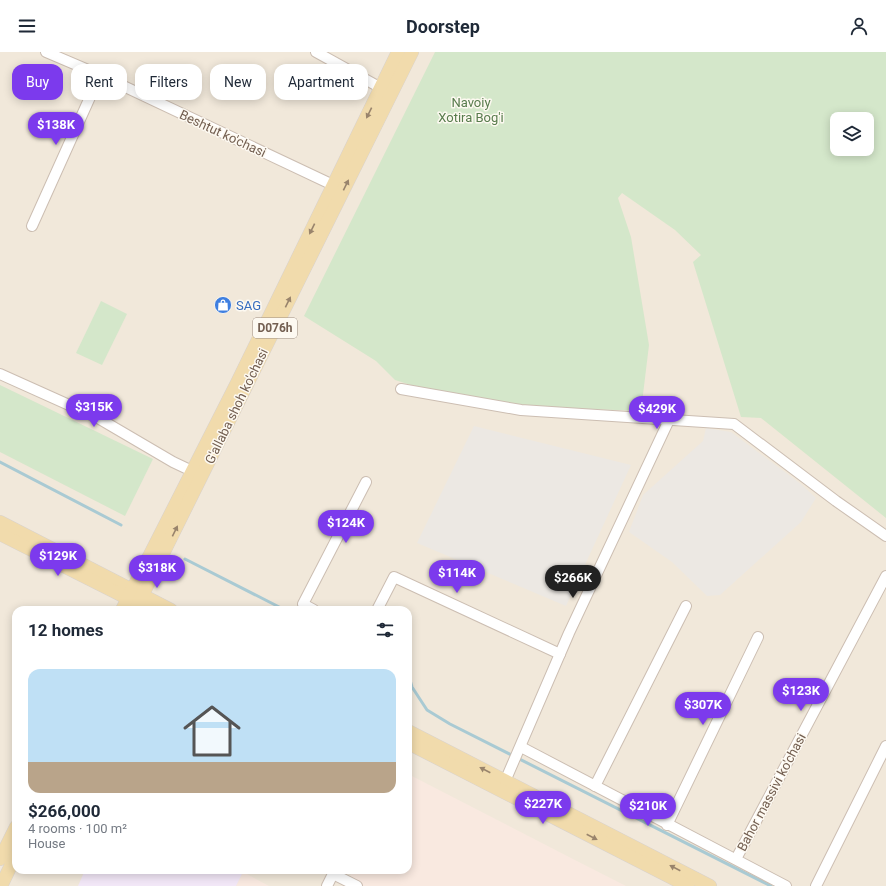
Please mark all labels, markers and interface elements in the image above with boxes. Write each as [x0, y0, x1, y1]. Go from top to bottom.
icon: menu [16, 15, 38, 37]
icon: person [848, 15, 870, 37]
text: Doorstep [406, 16, 480, 37]
chip: Buy [12, 64, 63, 100]
chip: Rent [71, 64, 127, 100]
chip: Filters [135, 64, 202, 100]
chip: New [210, 64, 266, 100]
chip: Apartment [274, 64, 368, 100]
park label: Navoiy Xotira Bog'i [438, 95, 504, 125]
street label: Beshtut ko'chasi [177, 107, 268, 160]
one-way arrow [366, 107, 372, 118]
pin: $138K [28, 112, 84, 146]
map controls [830, 112, 874, 156]
button: layers [830, 112, 874, 156]
text: $138K [37, 117, 75, 132]
one-way arrow [343, 179, 349, 191]
one-way arrow [309, 224, 315, 235]
shop icon: SAG [213, 295, 233, 315]
one-way arrow [285, 296, 292, 307]
place label: SAG [236, 298, 261, 313]
road number: D076h [253, 318, 297, 338]
street label: G'allaba shoh ko'chasi [202, 346, 271, 466]
pin: $315K [66, 394, 122, 428]
pin: $429K [629, 396, 685, 430]
text: $315K [75, 399, 113, 414]
text: $429K [638, 401, 676, 416]
pin: $124K [318, 510, 374, 544]
text: $124K [327, 515, 365, 530]
one-way arrow [171, 525, 178, 537]
pin: $129K [30, 543, 86, 577]
text: $129K [39, 548, 77, 563]
pin: $318K [129, 555, 185, 589]
text: $318K [138, 560, 176, 575]
pin: $114K [429, 560, 485, 594]
text: $114K [438, 565, 476, 580]
pin: $266K [545, 565, 601, 599]
text: $266K [554, 570, 592, 585]
icon: filters [374, 619, 396, 641]
text: 12 homes [28, 620, 104, 640]
pin: $123K [773, 678, 829, 712]
text: $123K [782, 683, 820, 698]
pin: $307K [675, 692, 731, 726]
icon: home [176, 695, 248, 767]
text: $307K [684, 697, 722, 712]
street label: Bahor massivi ko'chasi [734, 731, 809, 854]
one-way arrow [479, 767, 491, 773]
pin: $227K [515, 791, 571, 825]
pin: $210K [620, 793, 676, 827]
text: $227K [524, 796, 562, 811]
text: $210K [629, 798, 667, 813]
text: $266,000 [28, 801, 100, 821]
text: 4 rooms · 100 m² [28, 821, 127, 836]
one-way arrow [587, 834, 598, 840]
text: House [28, 836, 65, 851]
one-way arrow [669, 865, 681, 871]

